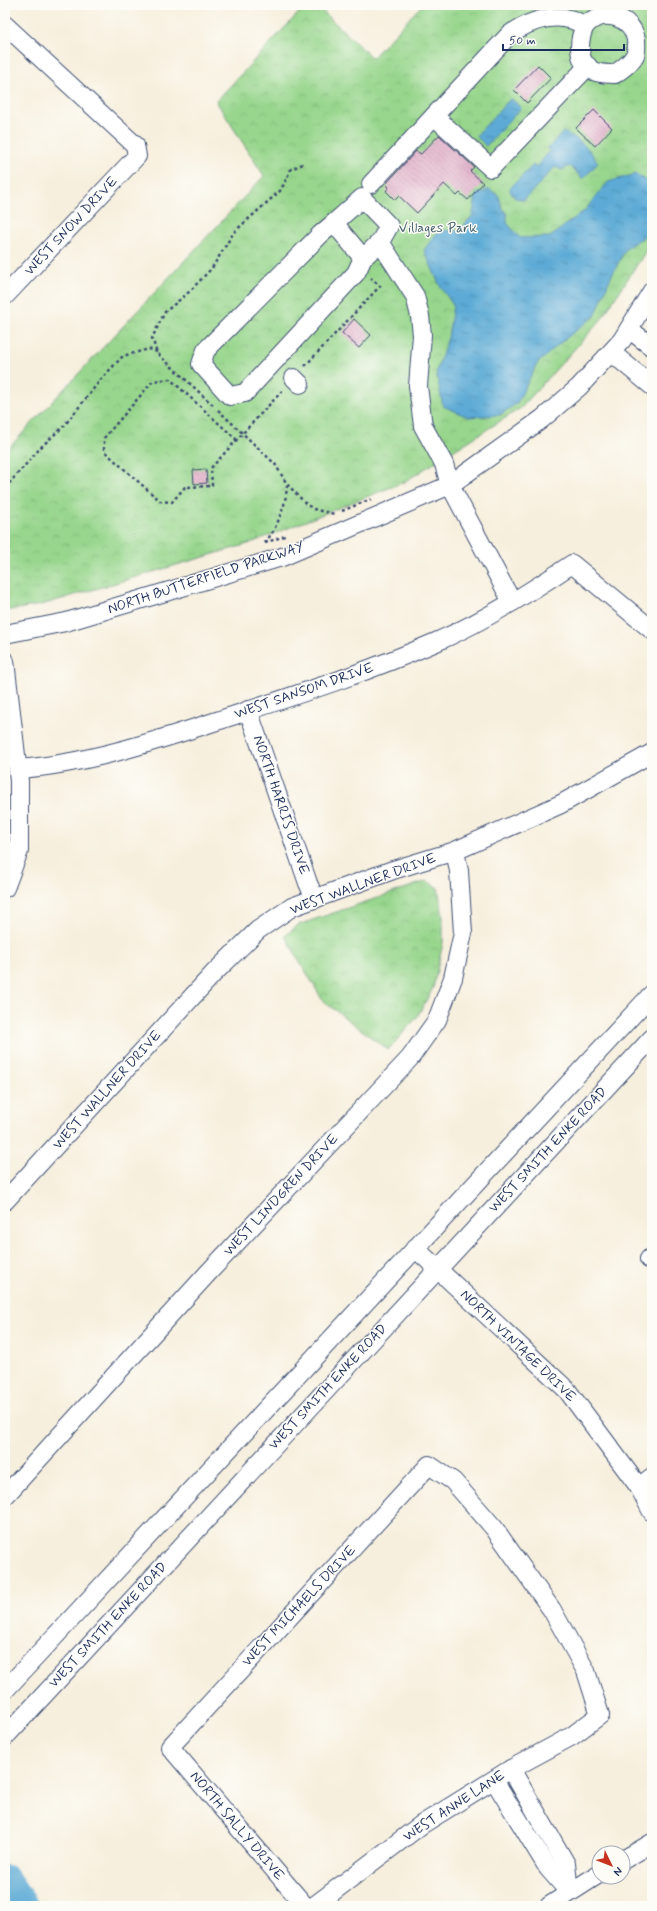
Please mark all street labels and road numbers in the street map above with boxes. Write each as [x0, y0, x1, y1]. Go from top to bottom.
street label: WEST SNOW DRIVE [20, 173, 122, 279]
street label: NORTH BUTTERFIELD PARKWAY [105, 538, 307, 618]
street label: WEST SANSOM DRIVE [232, 659, 376, 723]
street label: NORTH HARRIS DRIVE [249, 733, 313, 877]
street label: WEST WALLNER DRIVE [287, 849, 439, 919]
street label: WEST WALLNER DRIVE [49, 1027, 165, 1153]
street label: WEST SMITH ENKE ROAD [485, 1083, 611, 1217]
street label: WEST LINDGREN DRIVE [220, 1130, 342, 1260]
street label: NORTH VINTAGE DRIVE [456, 1286, 580, 1406]
street label: WEST SMITH ENKE ROAD [265, 1320, 391, 1454]
street label: WEST MICHAELS DRIVE [238, 1542, 360, 1670]
street label: WEST SMITH ENKE ROAD [45, 1558, 171, 1692]
street label: WEST ANNE LANE [400, 1766, 508, 1846]
street label: NORTH SALLY DRIVE [186, 1768, 288, 1884]

